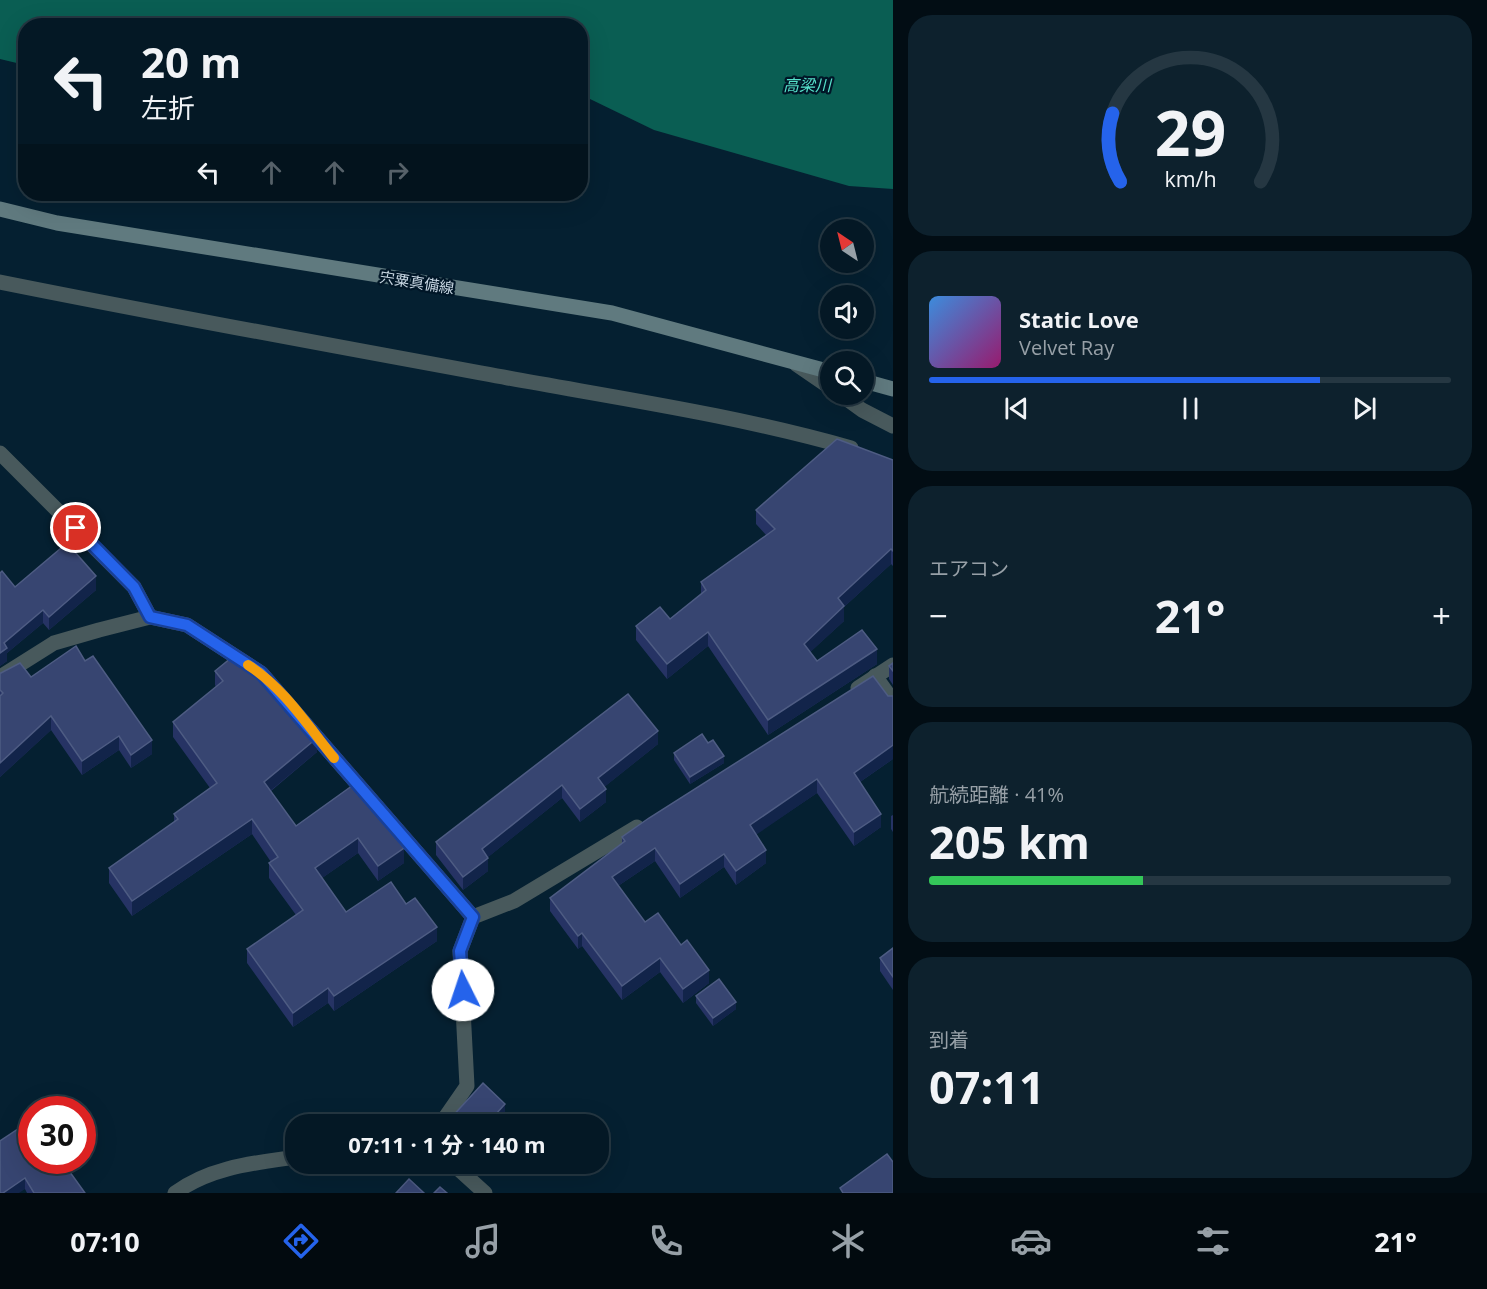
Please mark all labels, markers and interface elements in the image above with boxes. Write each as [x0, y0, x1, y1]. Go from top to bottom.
text: 20 m [141, 33, 241, 90]
icon: left [42, 42, 120, 120]
water label: 高梁川 [783, 74, 833, 96]
text: 左折 [141, 89, 195, 126]
text: 29 [1154, 89, 1226, 174]
icon: left [192, 156, 225, 189]
icon: ahead [255, 156, 288, 189]
icon: ahead [318, 156, 351, 189]
icon: right [381, 156, 414, 189]
text: km/h [1164, 165, 1216, 194]
north arrow [820, 219, 874, 273]
map controls [820, 219, 874, 405]
street label: 宍粟真備線 [378, 266, 456, 298]
button: sound [820, 285, 874, 339]
text: Static Love [1019, 304, 1139, 334]
text: Velvet Ray [1019, 334, 1114, 361]
button: search [820, 351, 874, 405]
icon: previous [1000, 392, 1033, 425]
icon: pause [1174, 392, 1207, 425]
icon: next [1348, 392, 1381, 425]
pin [50, 502, 101, 553]
icon: arrive [59, 511, 92, 544]
text: エアコン [929, 555, 1009, 582]
text: 21° [1155, 585, 1225, 646]
text: − [929, 593, 948, 638]
text: + [1432, 593, 1451, 638]
text: 航続距離 · 41% [929, 781, 1064, 808]
text: 205 km [929, 811, 1090, 872]
position arrow [431, 958, 495, 1022]
text: 到着 [929, 1026, 969, 1053]
text: 07:11 [929, 1056, 1045, 1117]
speed limit sign: 30 [18, 1096, 96, 1174]
text: 07:11 · 1 分 · 140 m [348, 1129, 546, 1159]
icon: directions [280, 1220, 322, 1262]
icon: music [462, 1220, 504, 1262]
icon: phone [645, 1220, 687, 1262]
icon: climate [827, 1220, 869, 1262]
icon: car [1010, 1220, 1052, 1262]
icon: filters [1192, 1220, 1234, 1262]
text: 07:10 [70, 1223, 140, 1260]
text: 21° [1374, 1223, 1417, 1260]

